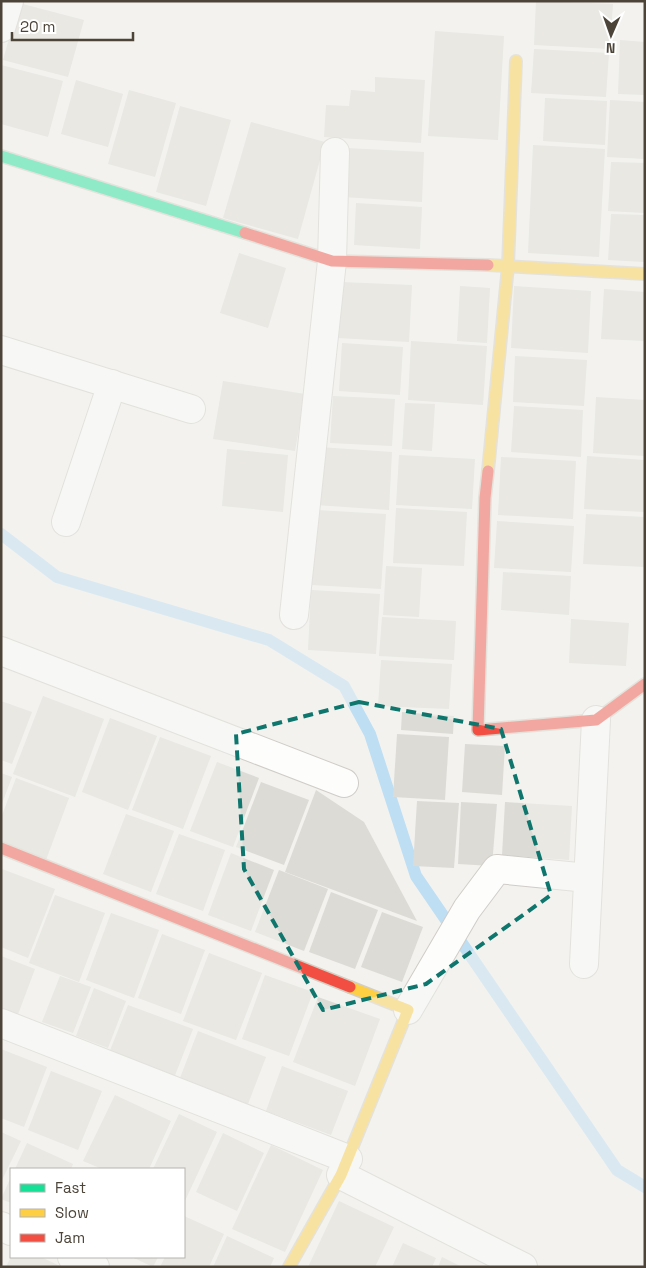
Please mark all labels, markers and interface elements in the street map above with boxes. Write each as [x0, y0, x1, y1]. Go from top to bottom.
scale bar [12, 10, 134, 42]
north arrow [586, 10, 636, 60]
text: 20 m [20, 17, 55, 36]
text: N [606, 39, 616, 57]
legend [10, 1168, 185, 1258]
text: Fast [55, 1178, 86, 1197]
text: Slow [55, 1203, 89, 1222]
text: Jam [55, 1228, 85, 1247]

